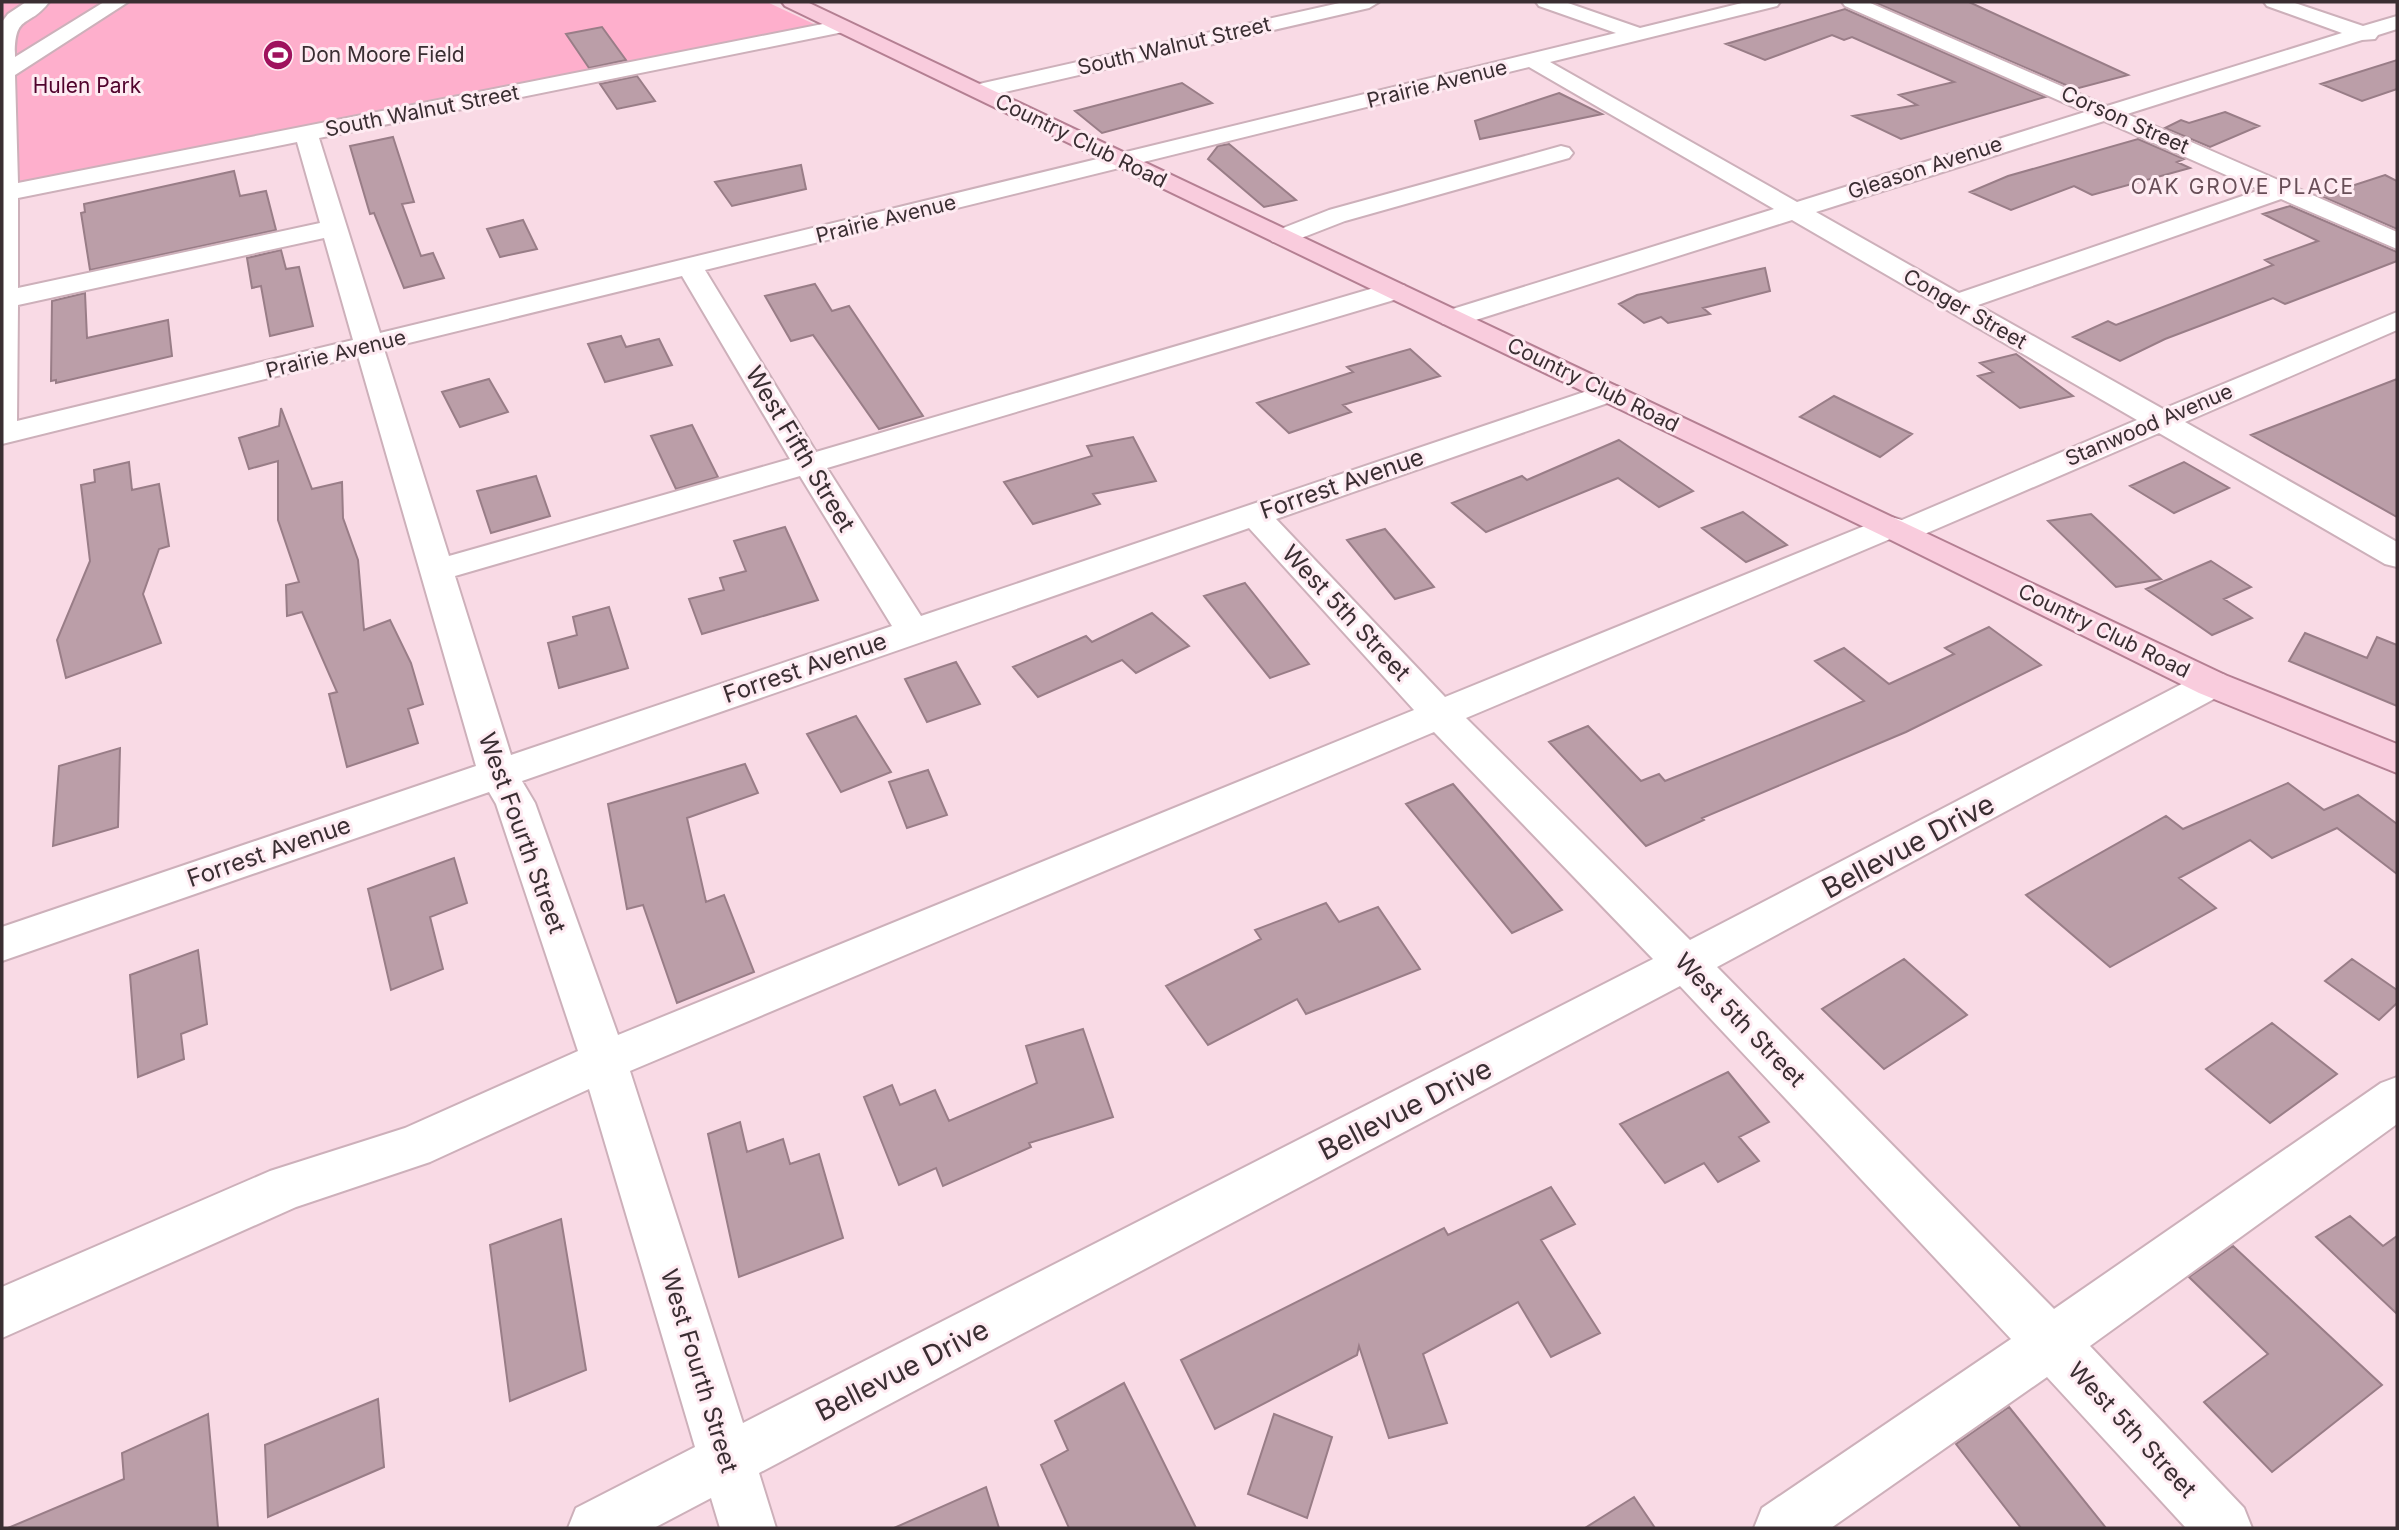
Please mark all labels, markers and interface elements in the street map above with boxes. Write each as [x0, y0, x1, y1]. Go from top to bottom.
street label: South Walnut Street [1075, 11, 1273, 80]
sports icon: Don Moore Field [261, 38, 295, 72]
place label: Don Moore Field [301, 42, 465, 67]
street label: Prairie Avenue [1364, 54, 1509, 113]
park label: Hulen Park [33, 73, 142, 98]
street label: South Walnut Street [323, 79, 521, 142]
street label: Corson Street [2057, 80, 2193, 159]
street label: Country Club Road [991, 88, 1171, 193]
street label: Gleason Avenue [1845, 131, 2005, 204]
district label: OAK GROVE PLACE [2131, 174, 2355, 199]
street label: Prairie Avenue [813, 189, 958, 248]
street label: Conger Street [1899, 263, 2032, 354]
street label: Prairie Avenue [263, 324, 408, 383]
street label: Country Club Road [1503, 332, 1683, 437]
street label: West Fifth Street [740, 361, 861, 537]
street label: Stanwood Avenue [2061, 378, 2236, 471]
street label: Forrest Avenue [1256, 442, 1428, 525]
street label: West 5th Street [1276, 539, 1417, 687]
street label: Country Club Road [2014, 578, 2194, 683]
street label: Forrest Avenue [719, 626, 891, 709]
street label: West Fourth Street [473, 729, 572, 937]
street label: Bellevue Drive [1816, 786, 2000, 906]
street label: Forrest Avenue [183, 810, 355, 893]
street label: West 5th Street [1669, 947, 1812, 1093]
street label: Bellevue Drive [1313, 1051, 1497, 1167]
street label: West Fourth Street [655, 1266, 744, 1476]
street label: Bellevue Drive [810, 1312, 994, 1428]
street label: West 5th Street [2062, 1356, 2203, 1504]

